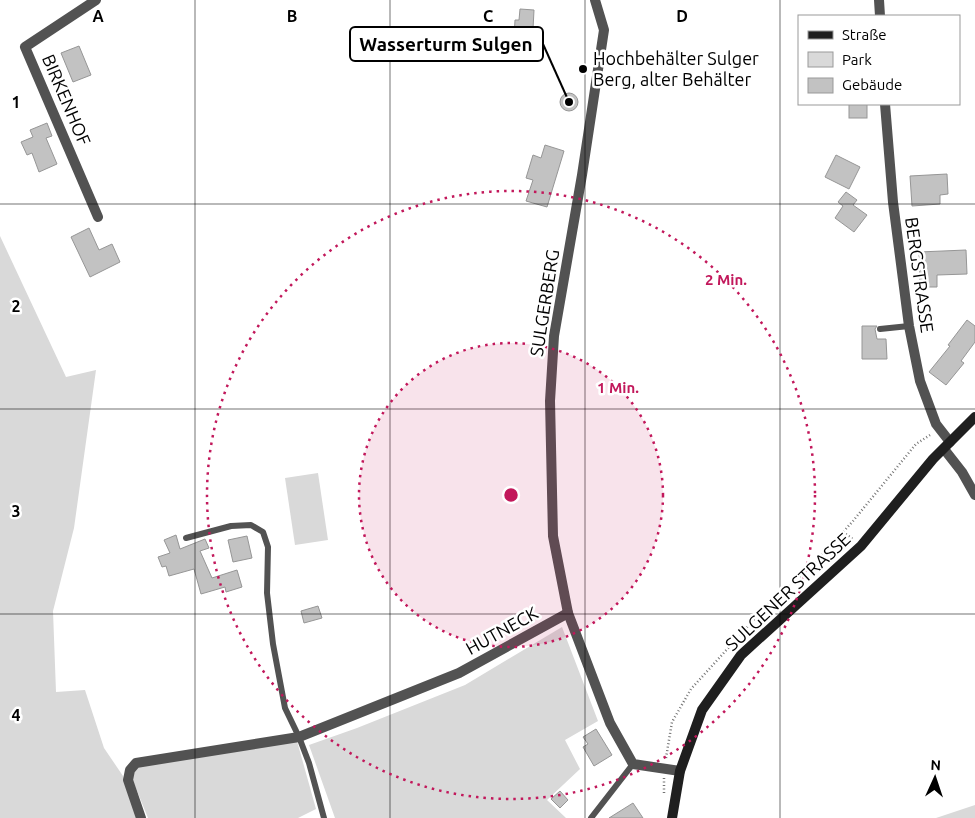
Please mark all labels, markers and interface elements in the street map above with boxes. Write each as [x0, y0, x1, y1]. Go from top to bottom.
text: A [92, 7, 104, 25]
text: B [287, 7, 297, 25]
text: C [483, 7, 493, 25]
text: D [676, 7, 688, 25]
legend [798, 15, 960, 105]
text: Straße [842, 26, 886, 43]
callout: Wasserturm Sulgen [350, 27, 543, 61]
text: Wasserturm Sulgen [359, 33, 533, 55]
place label: Hochbehälter Sulger Berg, alter Behälter [593, 48, 759, 89]
street label: BIRKENHOF [39, 51, 95, 148]
text: Park [842, 51, 872, 68]
marker: Hochbehälter Sulger Berg, alter Behälter [577, 63, 589, 75]
text: Gebäude [842, 76, 902, 93]
text: 1 [11, 93, 21, 111]
street label: BERGSTRASSE [902, 216, 938, 334]
street label: SULGERBERG [526, 248, 562, 358]
text: 2 Min. [705, 271, 747, 288]
text: 2 [11, 297, 21, 315]
text: 1 Min. [597, 379, 639, 396]
centre of rings [502, 486, 520, 504]
text: 3 [11, 502, 21, 520]
street label: SULGENER STRASSE [721, 528, 854, 654]
street label: HUTNECK [462, 602, 541, 658]
text: 4 [11, 706, 21, 724]
north arrow [910, 753, 960, 803]
text: N [930, 757, 941, 773]

